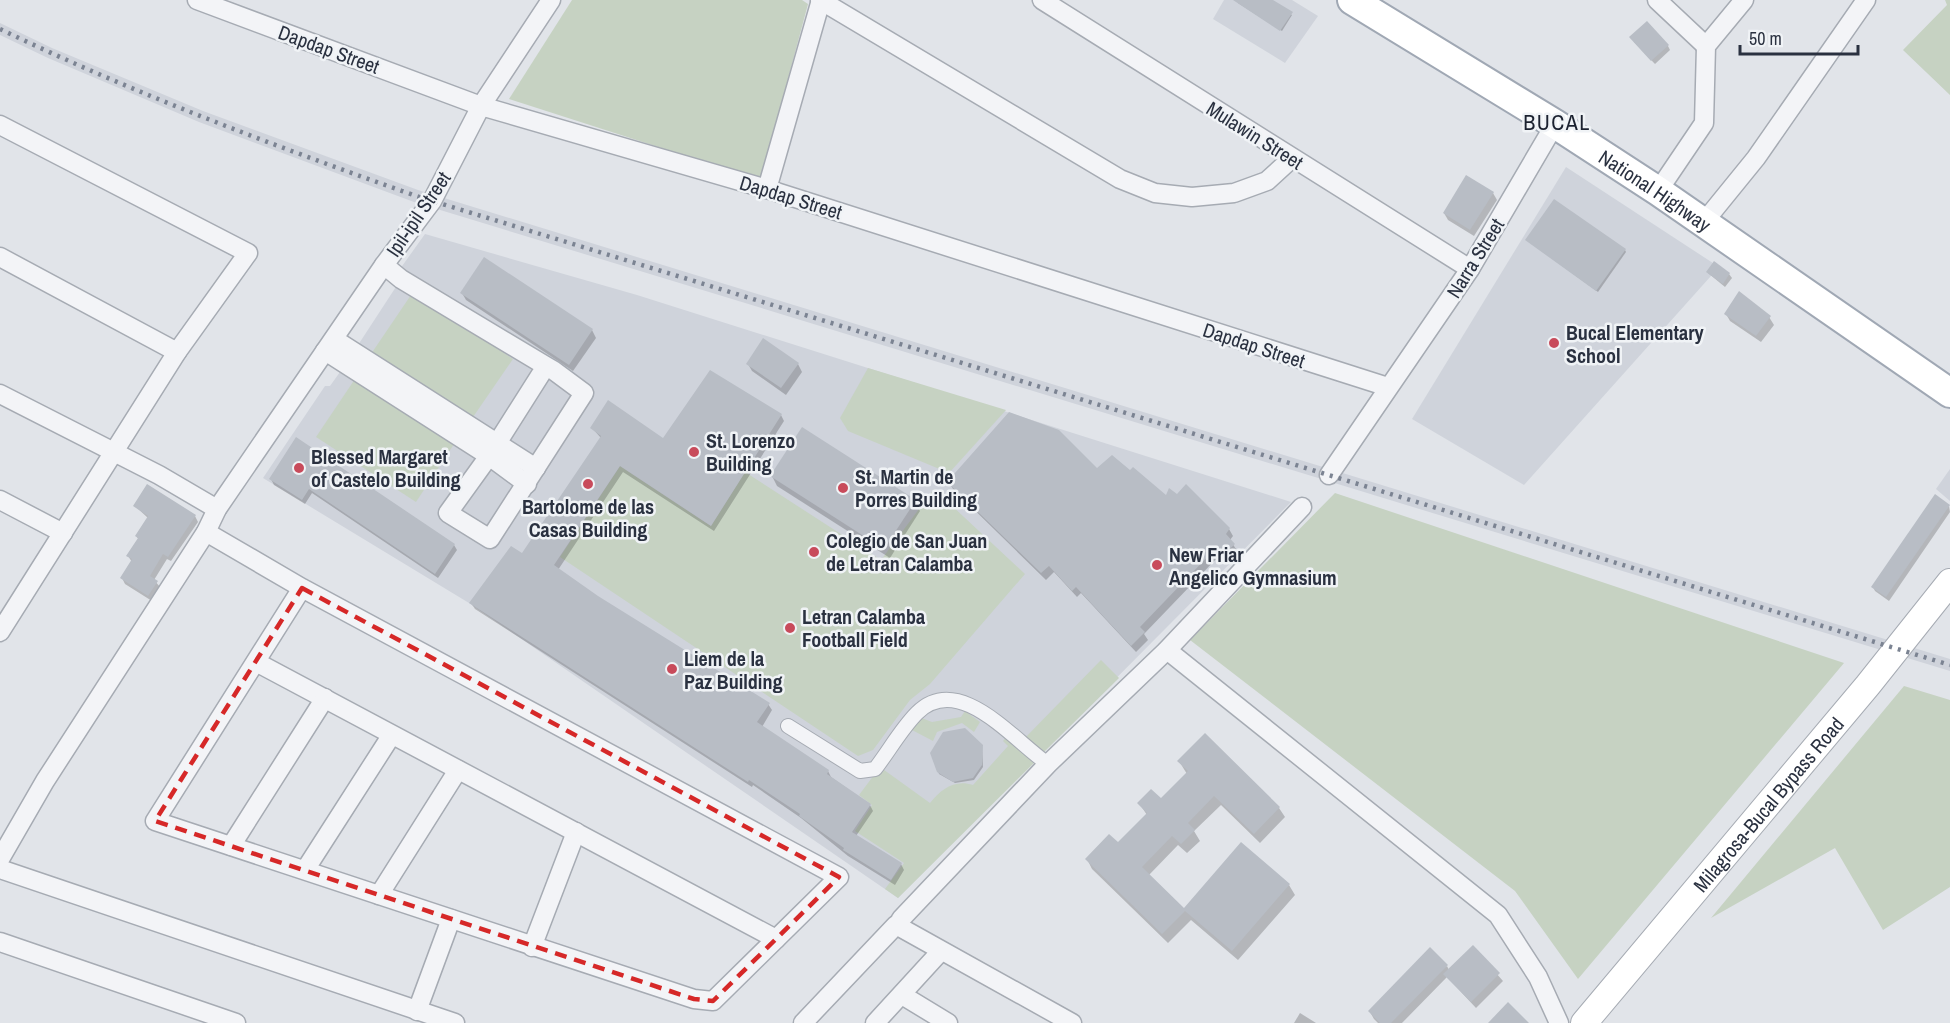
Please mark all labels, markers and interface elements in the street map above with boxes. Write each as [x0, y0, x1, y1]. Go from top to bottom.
street label: Dapdap Street [275, 18, 384, 80]
scale bar [1740, 18, 1858, 56]
text: 50 m [1749, 26, 1782, 51]
street label: Mulawin Street [1201, 95, 1309, 176]
district label: BUCAL [1523, 107, 1591, 137]
street label: National Highway [1594, 143, 1717, 238]
street label: Ipil-ipil Street [380, 166, 457, 262]
street label: Dapdap Street [736, 169, 846, 225]
street label: Narra Street [1440, 213, 1510, 303]
street label: Dapdap Street [1200, 316, 1309, 374]
place label: Bucal Elementary School [1566, 319, 1705, 369]
marker: Bucal Elementary School [1547, 336, 1561, 350]
place label: St. Lorenzo Building [706, 427, 795, 477]
place label: Blessed Margaret of Castelo Building [311, 443, 460, 493]
marker: St. Lorenzo Building [687, 445, 701, 459]
marker: Blessed Margaret of Castelo Building [292, 461, 306, 475]
place label: St. Martin de Porres Building [855, 463, 977, 513]
marker: Bartolome de las Casas Building [581, 477, 595, 491]
marker: St. Martin de Porres Building [836, 481, 850, 495]
place label: Bartolome de las Casas Building [522, 493, 654, 543]
place label: Colegio de San Juan de Letran Calamba [826, 527, 987, 577]
place label: New Friar Angelico Gymnasium [1169, 541, 1337, 591]
marker: Colegio de San Juan de Letran Calamba [807, 545, 821, 559]
marker: New Friar Angelico Gymnasium [1150, 558, 1164, 572]
place label: Letran Calamba Football Field [802, 603, 925, 653]
marker: Letran Calamba Football Field [783, 621, 797, 635]
place label: Liem de la Paz Building [684, 645, 782, 695]
marker: Liem de la Paz Building [665, 662, 679, 676]
street label: Milagrosa-Bucal Bypass Road [1687, 711, 1849, 897]

